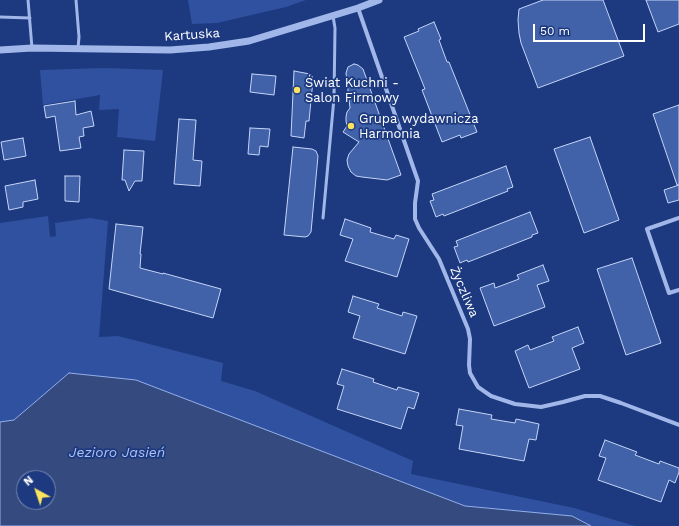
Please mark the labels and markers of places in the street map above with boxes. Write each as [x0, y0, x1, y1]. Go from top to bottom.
place label: Świat Kuchni - Salon Firmowy [305, 75, 399, 106]
marker: Świat Kuchni - Salon Firmowy [292, 85, 302, 95]
place label: Grupa wydawnicza Harmonia [359, 111, 479, 142]
marker: Grupa wydawnicza Harmonia [346, 121, 356, 131]

